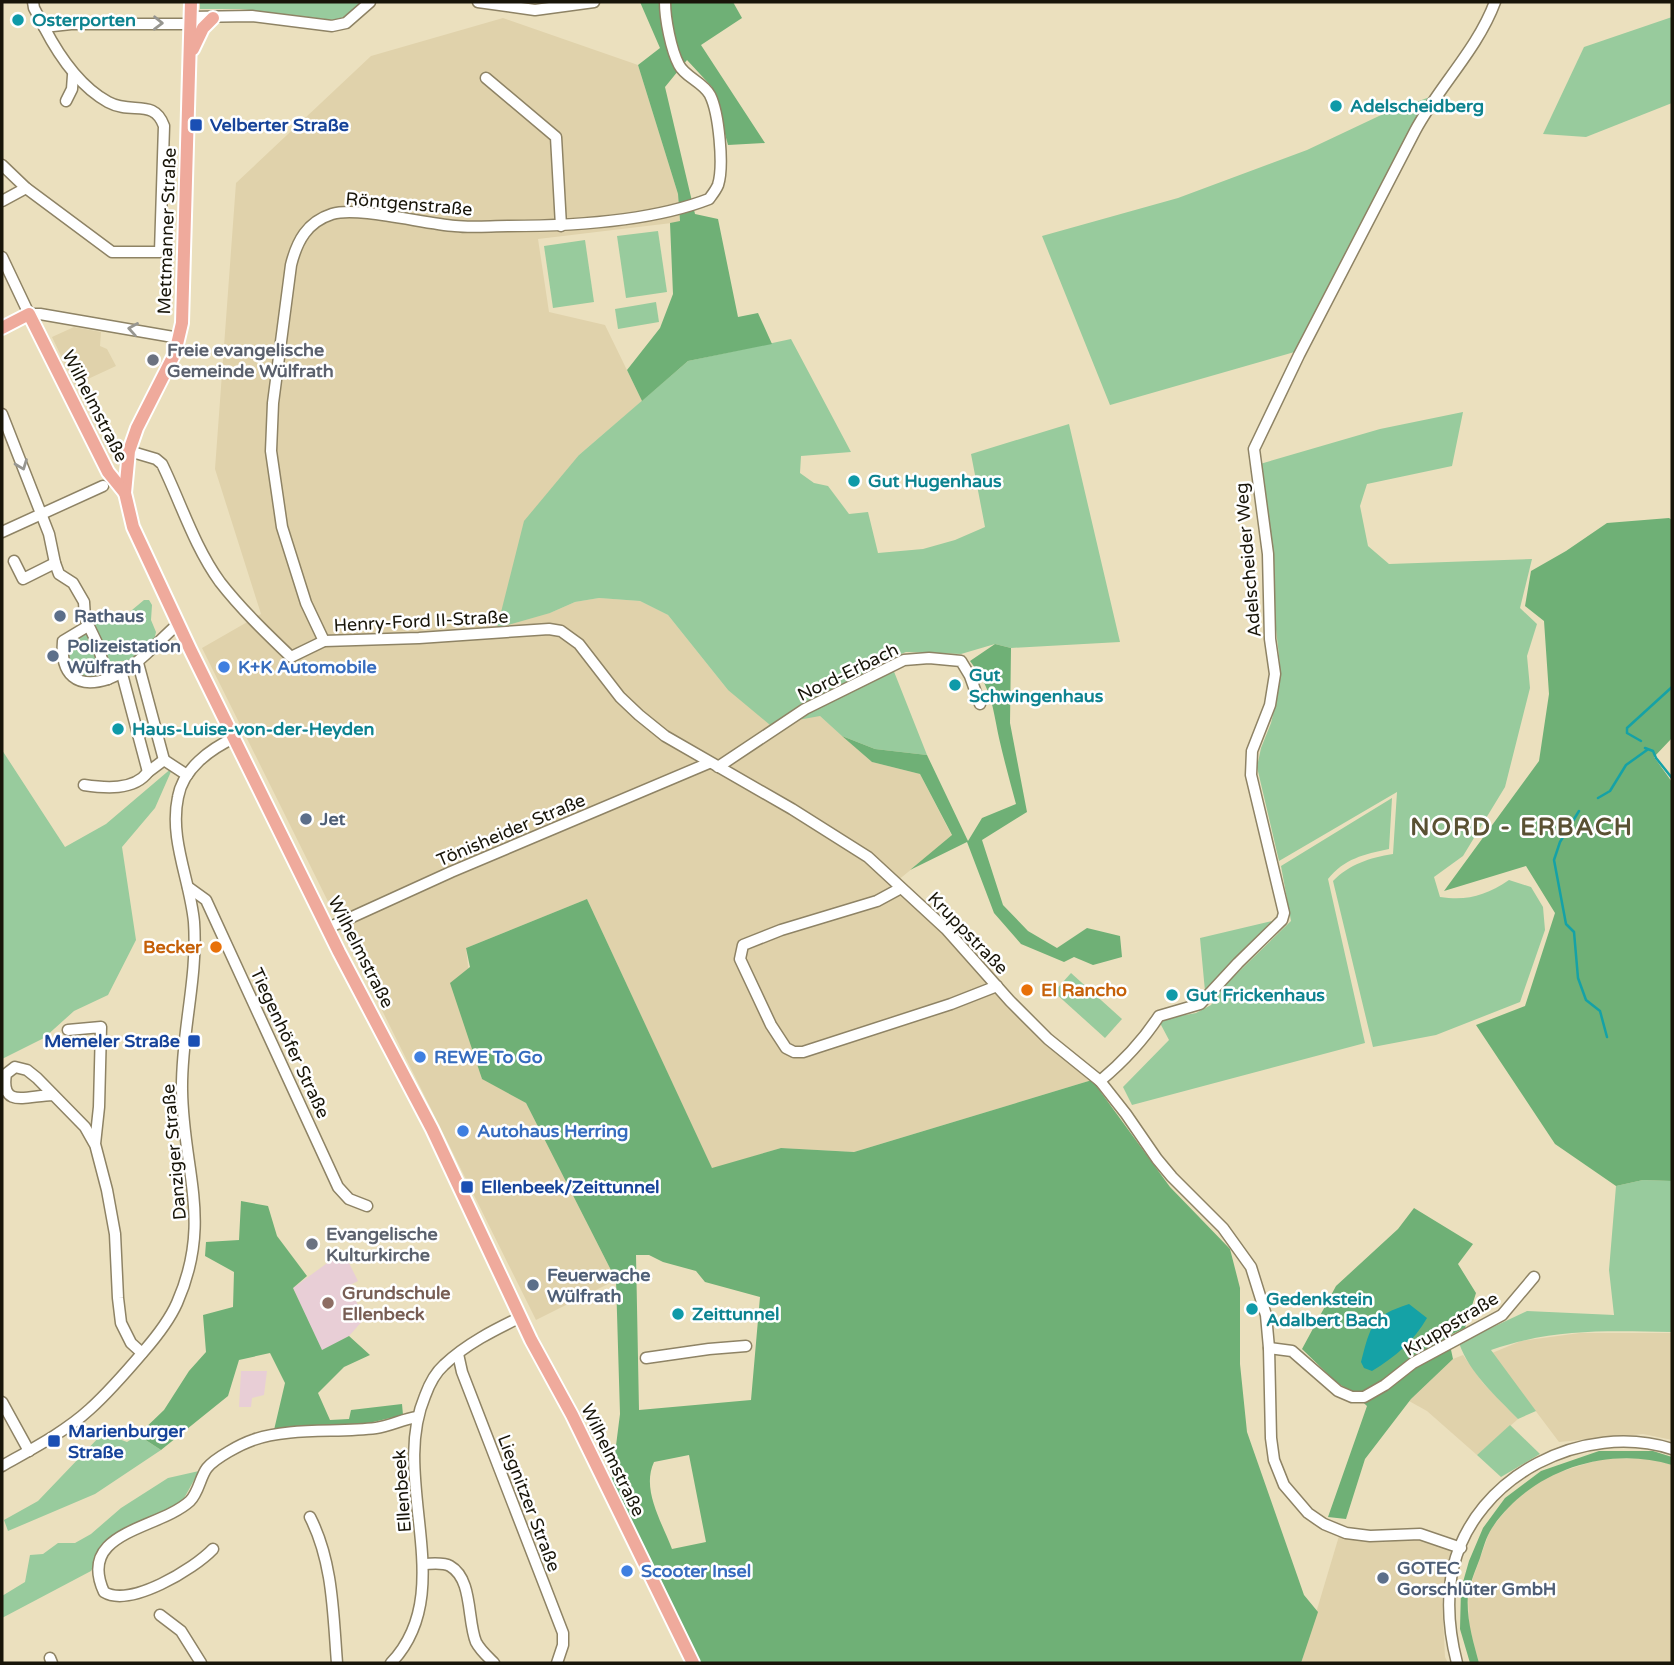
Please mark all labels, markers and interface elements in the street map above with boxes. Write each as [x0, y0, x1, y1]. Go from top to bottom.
place label: Osterporten [32, 9, 136, 31]
marker: Osterporten [10, 12, 26, 28]
one-way arrow [153, 15, 164, 31]
place label: Adelscheidberg [1350, 95, 1484, 117]
marker: Adelscheidberg [1328, 98, 1344, 114]
place label: Velberter Straße [210, 114, 349, 136]
marker: Velberter Straße [188, 117, 204, 133]
street label: Mettmanner Straße [153, 147, 181, 315]
street label: Röntgenstraße [345, 187, 473, 221]
one-way arrow [127, 323, 139, 338]
place label: Freie evangelische Gemeinde Wülfrath [167, 339, 334, 382]
street label: Wilhelmstraße [57, 346, 133, 466]
marker: Freie evangelische Gemeinde Wülfrath [145, 352, 161, 368]
one-way arrow [13, 458, 27, 470]
place label: Gut Hugenhaus [868, 470, 1002, 492]
marker: Gut Hugenhaus [846, 473, 862, 489]
street label: Adelscheider Weg [1230, 482, 1266, 638]
place label: Rathaus [74, 605, 145, 627]
street label: Henry-Ford II-Straße [333, 605, 509, 637]
marker: Rathaus [52, 608, 68, 624]
place label: Polizeistation Wülfrath [67, 635, 181, 678]
street label: Nord-Erbach [794, 638, 902, 706]
marker: Polizeistation Wülfrath [45, 648, 61, 664]
place label: K+K Automobile [238, 656, 377, 678]
marker: K+K Automobile [216, 659, 232, 675]
place label: Gut Schwingenhaus [969, 664, 1104, 707]
marker: Gut Schwingenhaus [947, 677, 963, 693]
place label: Haus-Luise-von-der-Heyden [132, 718, 374, 740]
marker: Haus-Luise-von-der-Heyden [110, 721, 126, 737]
street label: Tönisheider Straße [433, 789, 589, 871]
place label: Jet [319, 808, 346, 830]
marker: Jet [298, 811, 314, 827]
district label: NORD - ERBACH [1410, 813, 1634, 842]
street label: Kruppstraße [923, 887, 1013, 979]
street label: Wilhelmstraße [323, 892, 399, 1012]
place label: Becker [143, 936, 203, 958]
marker: Becker [208, 939, 224, 955]
street label: Tiegenhöfer Straße [245, 964, 335, 1122]
place label: El Rancho [1041, 979, 1127, 1001]
marker: El Rancho [1019, 982, 1035, 998]
place label: Gut Frickenhaus [1186, 984, 1325, 1006]
marker: Gut Frickenhaus [1164, 987, 1180, 1003]
place label: Memeler Straße [44, 1030, 180, 1052]
marker: Memeler Straße [186, 1033, 202, 1049]
place label: REWE To Go [434, 1046, 543, 1068]
marker: REWE To Go [412, 1049, 428, 1065]
street label: Danziger Straße [157, 1083, 191, 1221]
place label: Autohaus Herring [477, 1120, 628, 1142]
marker: Autohaus Herring [455, 1123, 471, 1139]
place label: Ellenbeek/Zeittunnel [481, 1176, 660, 1198]
marker: Ellenbeek/Zeittunnel [459, 1179, 475, 1195]
place label: Evangelische Kulturkirche [326, 1223, 438, 1266]
marker: Evangelische Kulturkirche [304, 1236, 320, 1252]
place label: Feuerwache Wülfrath [547, 1264, 650, 1307]
marker: Feuerwache Wülfrath [525, 1277, 541, 1293]
place label: Grundschule Ellenbeck [342, 1282, 451, 1325]
street label: Kruppstraße [1400, 1287, 1502, 1361]
place label: Gedenkstein Adalbert Bach [1266, 1288, 1388, 1331]
marker: Grundschule Ellenbeck [320, 1295, 336, 1311]
marker: Gedenkstein Adalbert Bach [1244, 1301, 1260, 1317]
place label: Zeittunnel [692, 1303, 779, 1325]
marker: Zeittunnel [670, 1306, 686, 1322]
street label: Wilhelmstraße [576, 1400, 650, 1520]
place label: Marienburger Straße [68, 1420, 187, 1463]
street label: Liegnitzer Straße [493, 1431, 565, 1575]
marker: Marienburger Straße [46, 1433, 62, 1449]
street label: Ellenbeek [388, 1449, 416, 1533]
place label: GOTEC Gorschlüter GmbH [1397, 1557, 1556, 1600]
place label: Scooter Insel [641, 1560, 751, 1582]
marker: Scooter Insel [619, 1563, 635, 1579]
marker: GOTEC Gorschlüter GmbH [1375, 1570, 1391, 1586]

